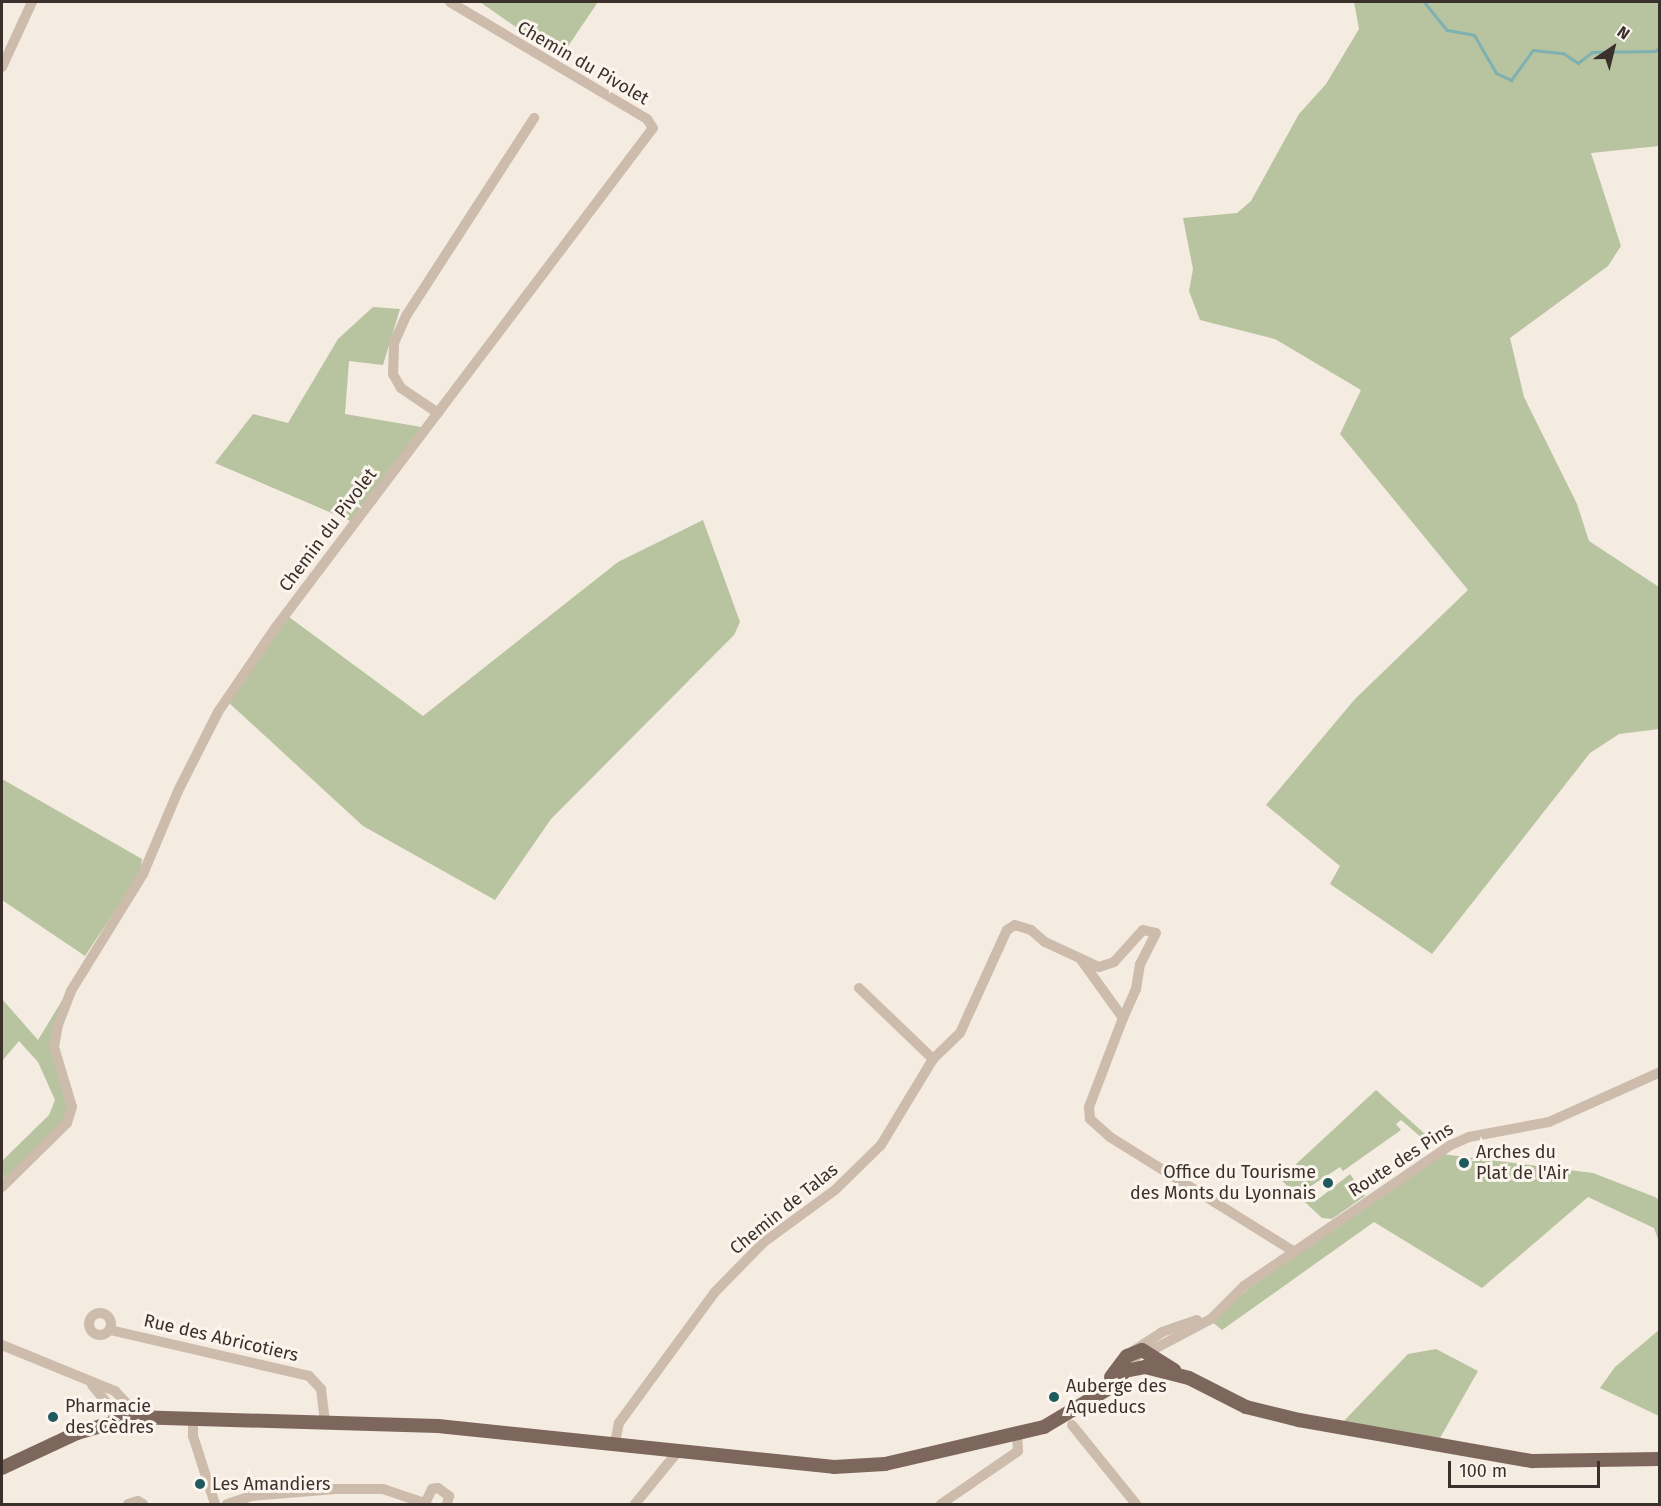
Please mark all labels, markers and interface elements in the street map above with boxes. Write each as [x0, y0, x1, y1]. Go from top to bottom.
street label: Chemin du Pivolet [513, 17, 653, 109]
north arrow [1583, 18, 1643, 78]
text: N [1614, 22, 1633, 44]
street label: Chemin du Pivolet [275, 464, 381, 596]
street label: Route des Pins [1345, 1118, 1457, 1202]
place label: Arches du Plat de l'Air [1476, 1142, 1569, 1184]
marker: Arches du Plat de l'Air [1457, 1156, 1471, 1170]
street label: Chemin de Talas [726, 1159, 842, 1259]
place label: Office du Tourisme des Monts du Lyonnais [1130, 1162, 1316, 1204]
marker: Office du Tourisme des Monts du Lyonnais [1321, 1176, 1335, 1190]
street label: Rue des Abricotiers [142, 1310, 300, 1366]
place label: Auberge des Aqueducs [1066, 1376, 1167, 1418]
marker: Auberge des Aqueducs [1047, 1390, 1061, 1404]
place label: Pharmacie des Cèdres [65, 1396, 154, 1438]
marker: Pharmacie des Cèdres [46, 1410, 60, 1424]
scale bar [1451, 1449, 1602, 1487]
text: 100 m [1459, 1460, 1507, 1482]
place label: Les Amandiers [212, 1473, 330, 1495]
marker: Les Amandiers [193, 1477, 207, 1491]

